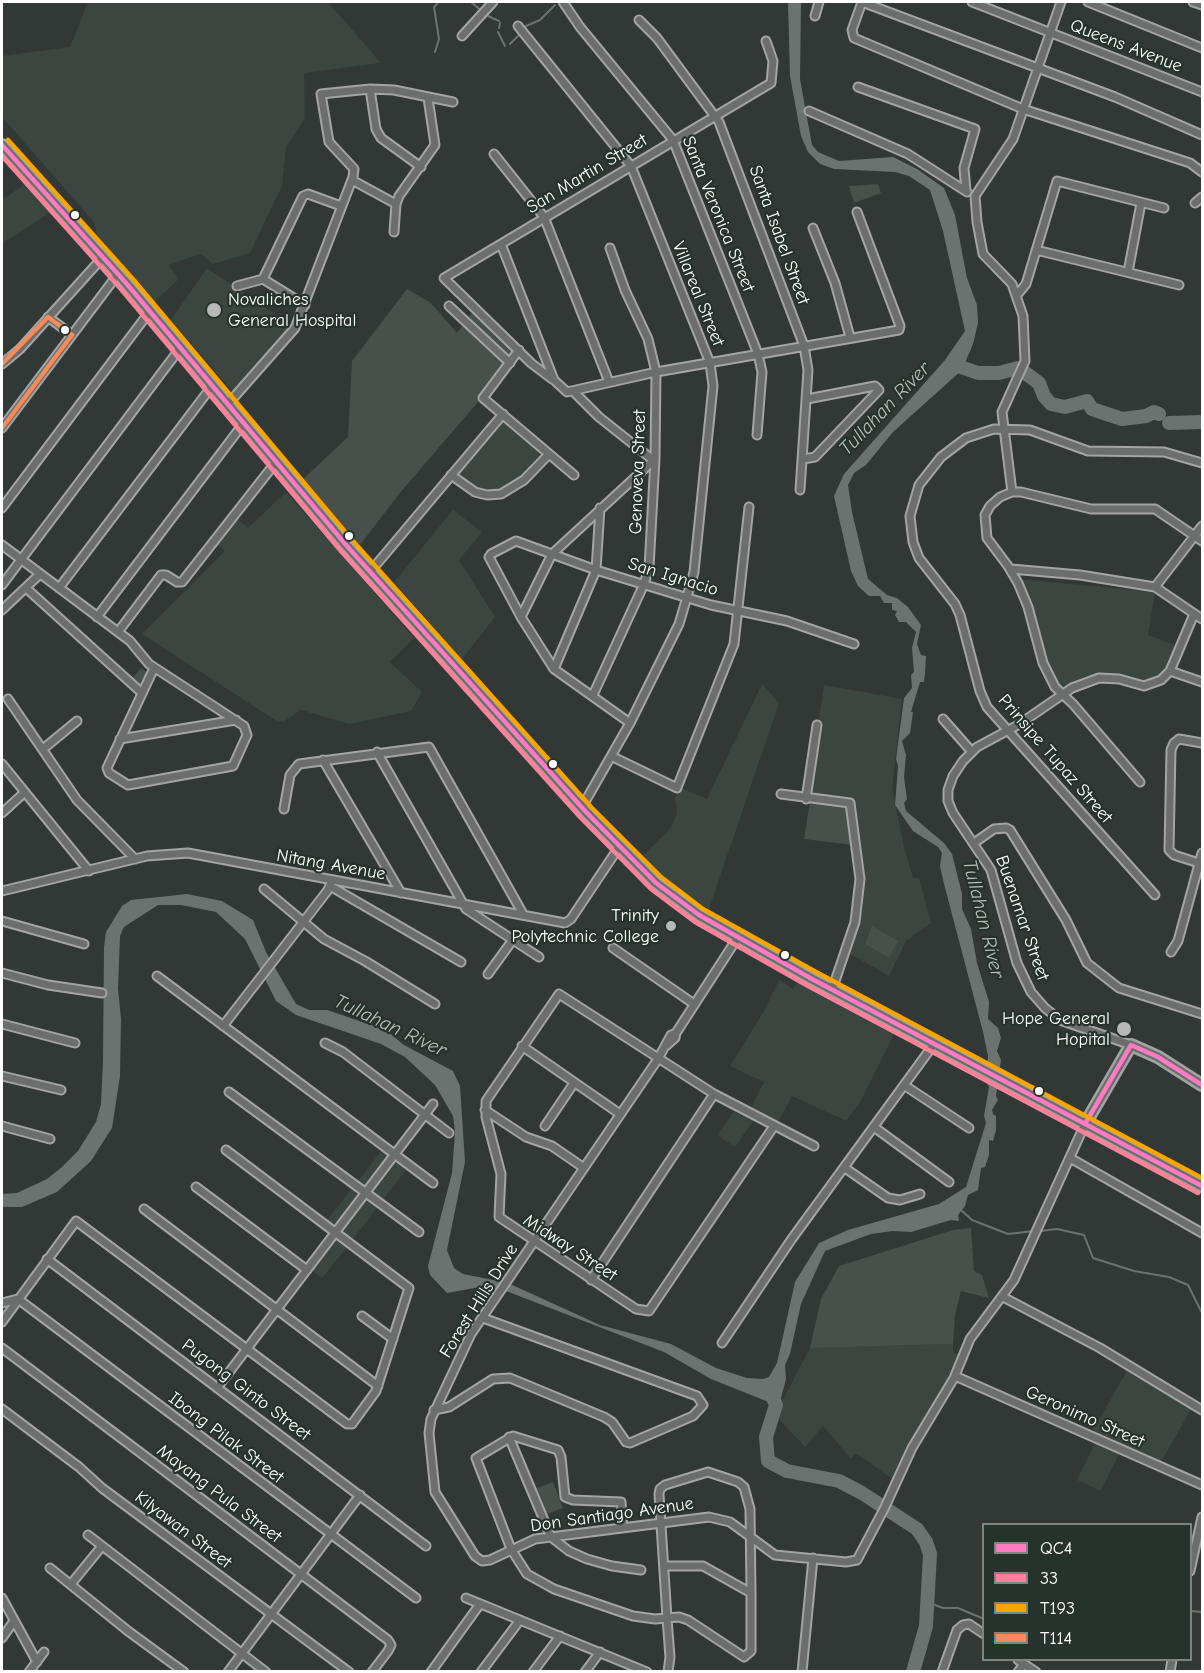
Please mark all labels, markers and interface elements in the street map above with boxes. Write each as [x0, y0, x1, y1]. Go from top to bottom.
street label: Queens Avenue [1067, 15, 1185, 77]
street label: San Martin Street [523, 129, 651, 219]
street label: Santa Veronica Street [677, 133, 759, 295]
street label: Santa Isabel Street [744, 162, 814, 308]
unlabelled marker [69, 209, 81, 221]
street label: Villareal Street [667, 238, 729, 350]
place label: Novaliches General Hospital [228, 289, 356, 332]
marker: Novaliches General Hospital [205, 301, 223, 319]
unlabelled marker [59, 324, 71, 336]
water label: Tullahan River [834, 357, 936, 461]
street label: Genoveva Street [625, 409, 651, 535]
unlabelled marker [343, 530, 355, 542]
street label: San Ignacio [625, 553, 721, 601]
street label: Prinsipe Tupaz Street [993, 690, 1117, 828]
unlabelled marker [547, 758, 559, 770]
street label: Nitang Avenue [275, 845, 387, 885]
street label: Buenamar Street [990, 853, 1054, 983]
water label: Tullahan River [957, 857, 1009, 981]
place label: Trinity Polytechnic College [511, 905, 659, 948]
marker: Trinity Polytechnic College [664, 919, 678, 933]
unlabelled marker [779, 949, 791, 961]
water label: Tullahan River [330, 989, 450, 1063]
place label: Hope General Hopital [1002, 1008, 1110, 1050]
marker: Hope General Hopital [1115, 1020, 1133, 1038]
unlabelled marker [1033, 1085, 1045, 1097]
street label: Midway Street [519, 1210, 621, 1286]
street label: Forest Hills Drive [435, 1240, 523, 1362]
street label: Pugong Ginto Street [177, 1334, 315, 1446]
street label: Geronimo Street [1022, 1381, 1148, 1453]
street label: Ibong Pilak Street [164, 1388, 288, 1488]
street label: Mayang Pula Street [152, 1440, 286, 1548]
street label: Kilyawan Street [130, 1486, 236, 1574]
street label: Don Santiago Avenue [529, 1493, 695, 1537]
legend [982, 1523, 1192, 1661]
text: QC4 [1040, 1538, 1073, 1559]
text: 33 [1040, 1568, 1058, 1589]
text: T193 [1040, 1598, 1075, 1619]
text: T114 [1040, 1628, 1072, 1649]

